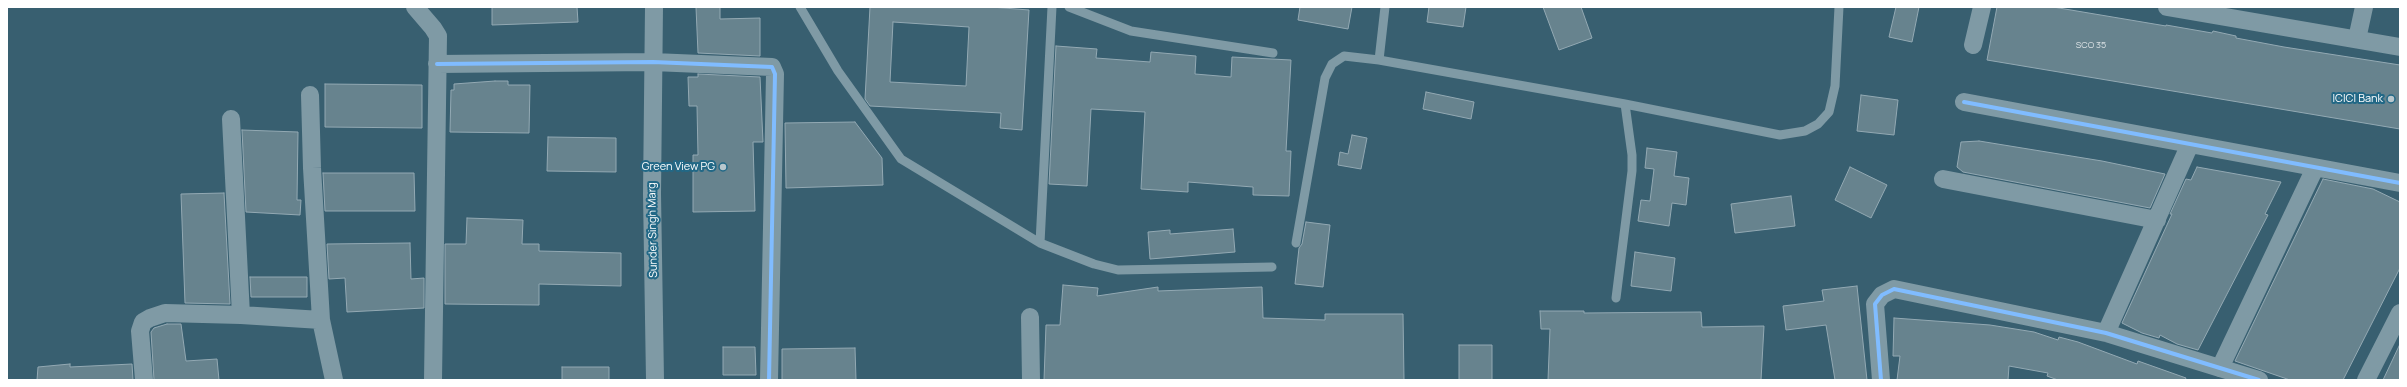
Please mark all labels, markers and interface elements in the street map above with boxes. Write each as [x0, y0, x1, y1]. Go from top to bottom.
house number: SCO 35 [2076, 40, 2106, 50]
place label: ICICI Bank [2333, 92, 2383, 106]
marker: ICICI Bank [2386, 94, 2396, 104]
place label: Green View PG [642, 160, 715, 174]
marker: Green View PG [718, 162, 728, 172]
street label: Sunder Singh Marg [646, 182, 660, 278]

